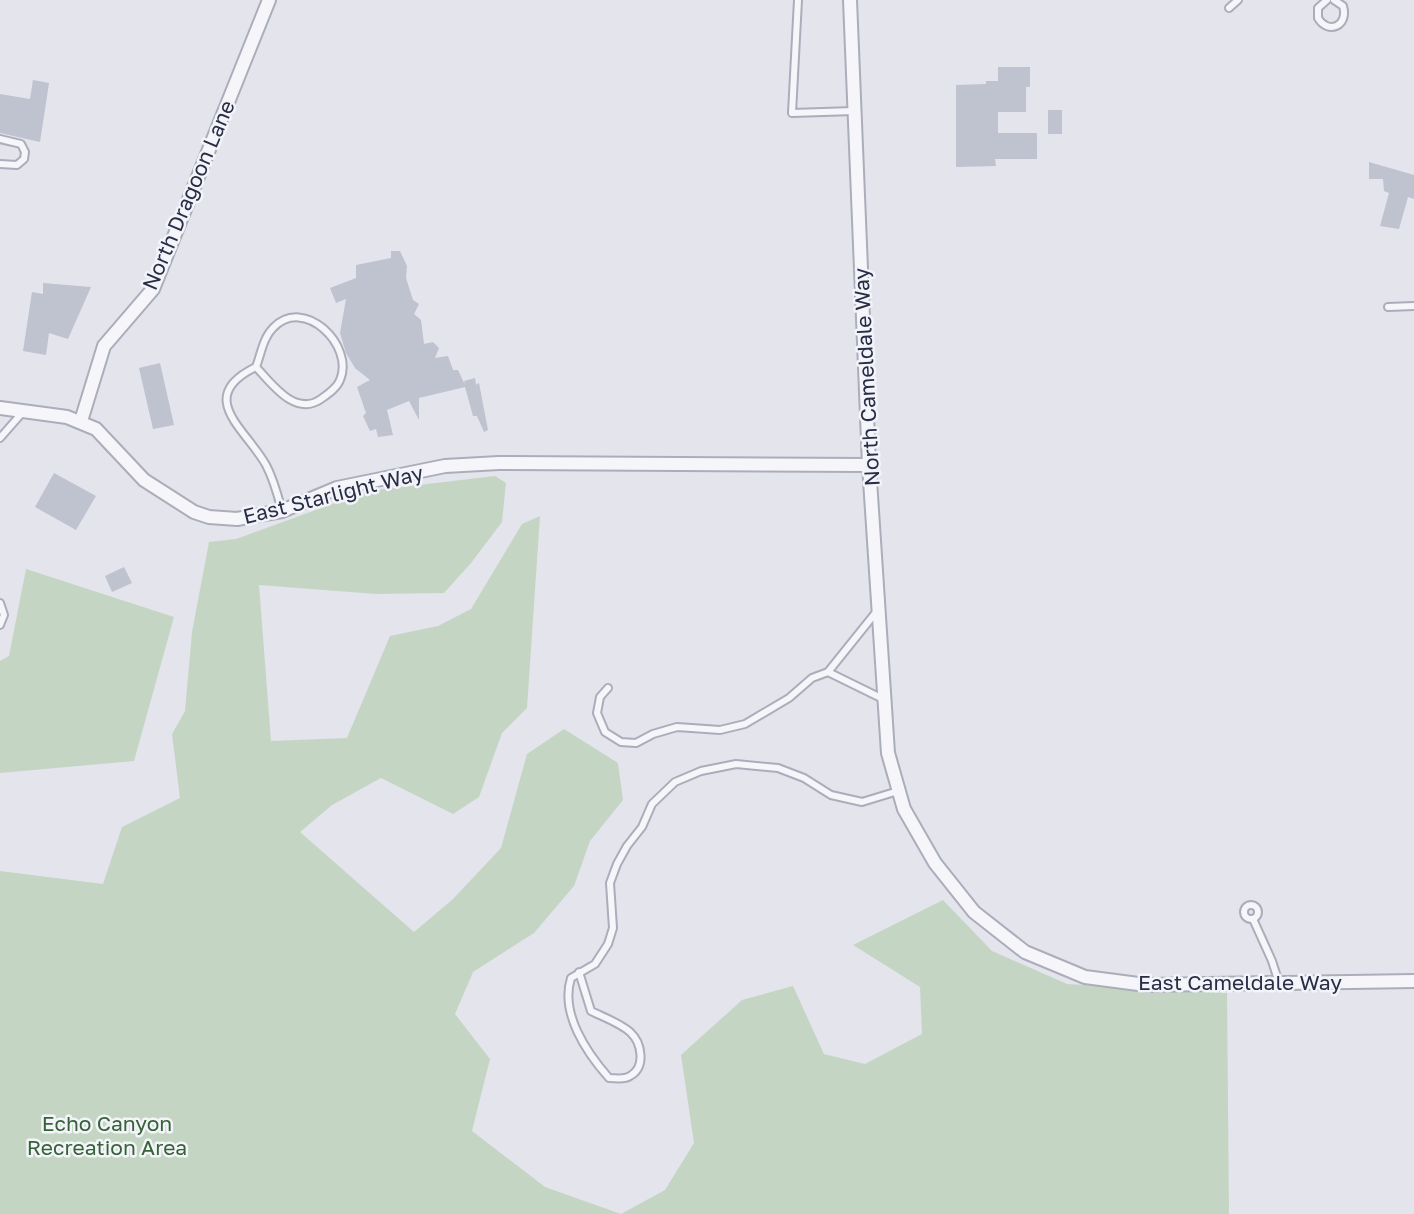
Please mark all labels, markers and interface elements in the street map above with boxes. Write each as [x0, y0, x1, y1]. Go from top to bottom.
street label: North Dragoon Lane [136, 96, 240, 294]
street label: North Cameldale Way [847, 267, 885, 487]
street label: East Starlight Way [240, 459, 426, 529]
street label: East Cameldale Way [1138, 969, 1342, 995]
park label: Echo Canyon Recreation Area [27, 1110, 187, 1160]

